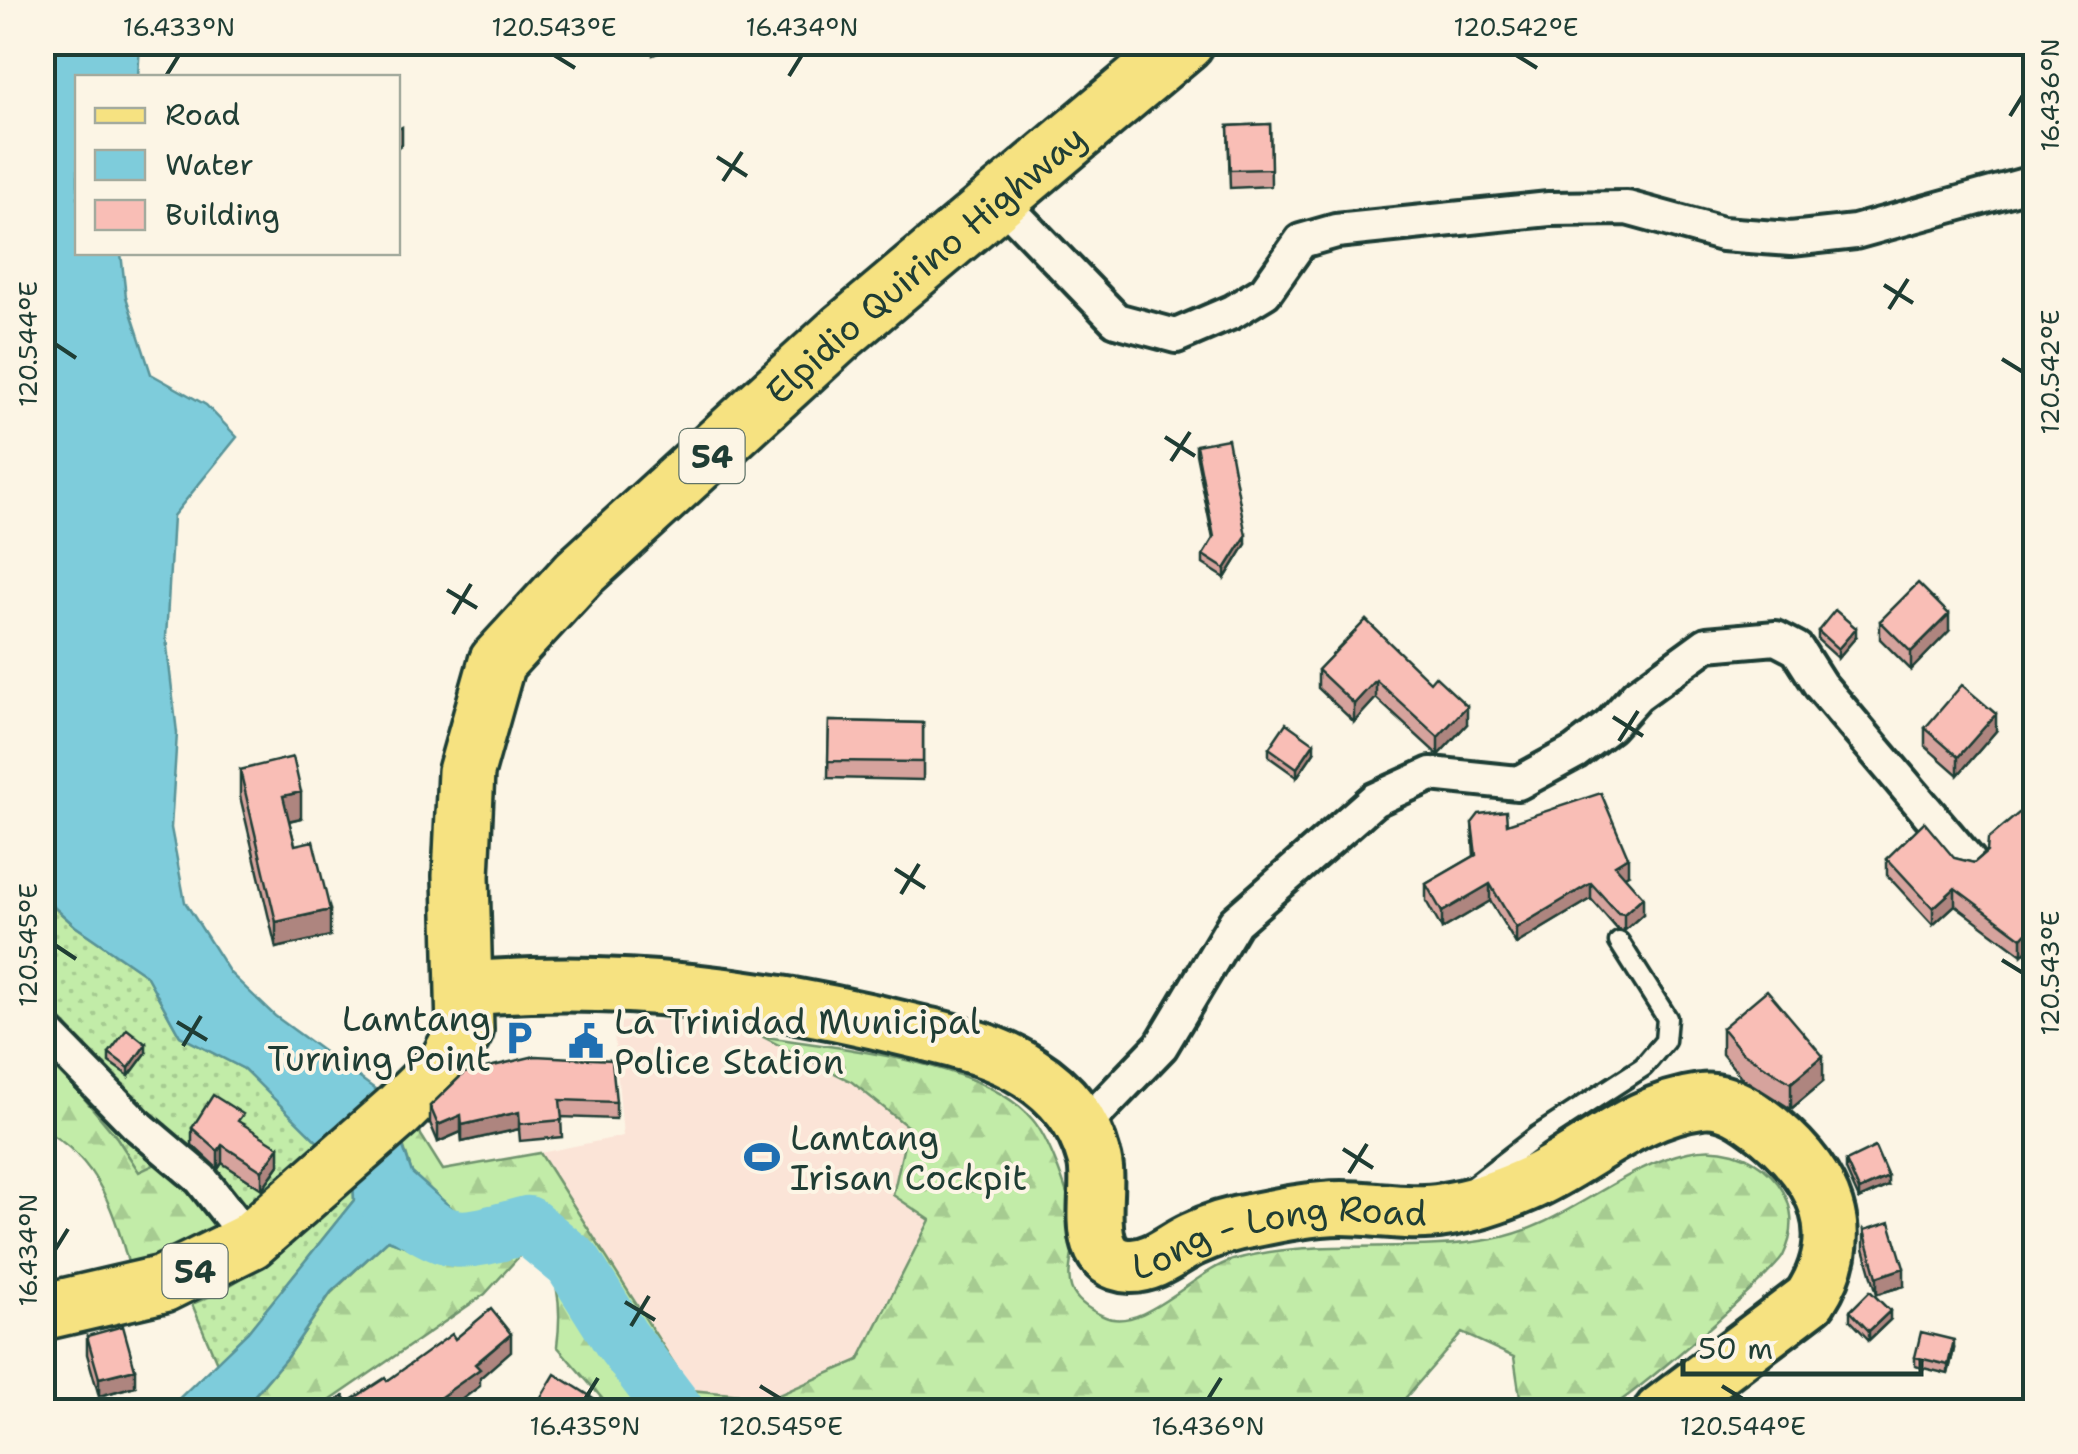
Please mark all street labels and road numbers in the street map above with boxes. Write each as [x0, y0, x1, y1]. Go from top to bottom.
street label: Elpidio Quirino Highway [755, 114, 1095, 414]
road number: 54 [680, 429, 744, 483]
street label: Long - Long Road [1128, 1184, 1427, 1290]
road number: 54 [162, 1244, 228, 1298]

